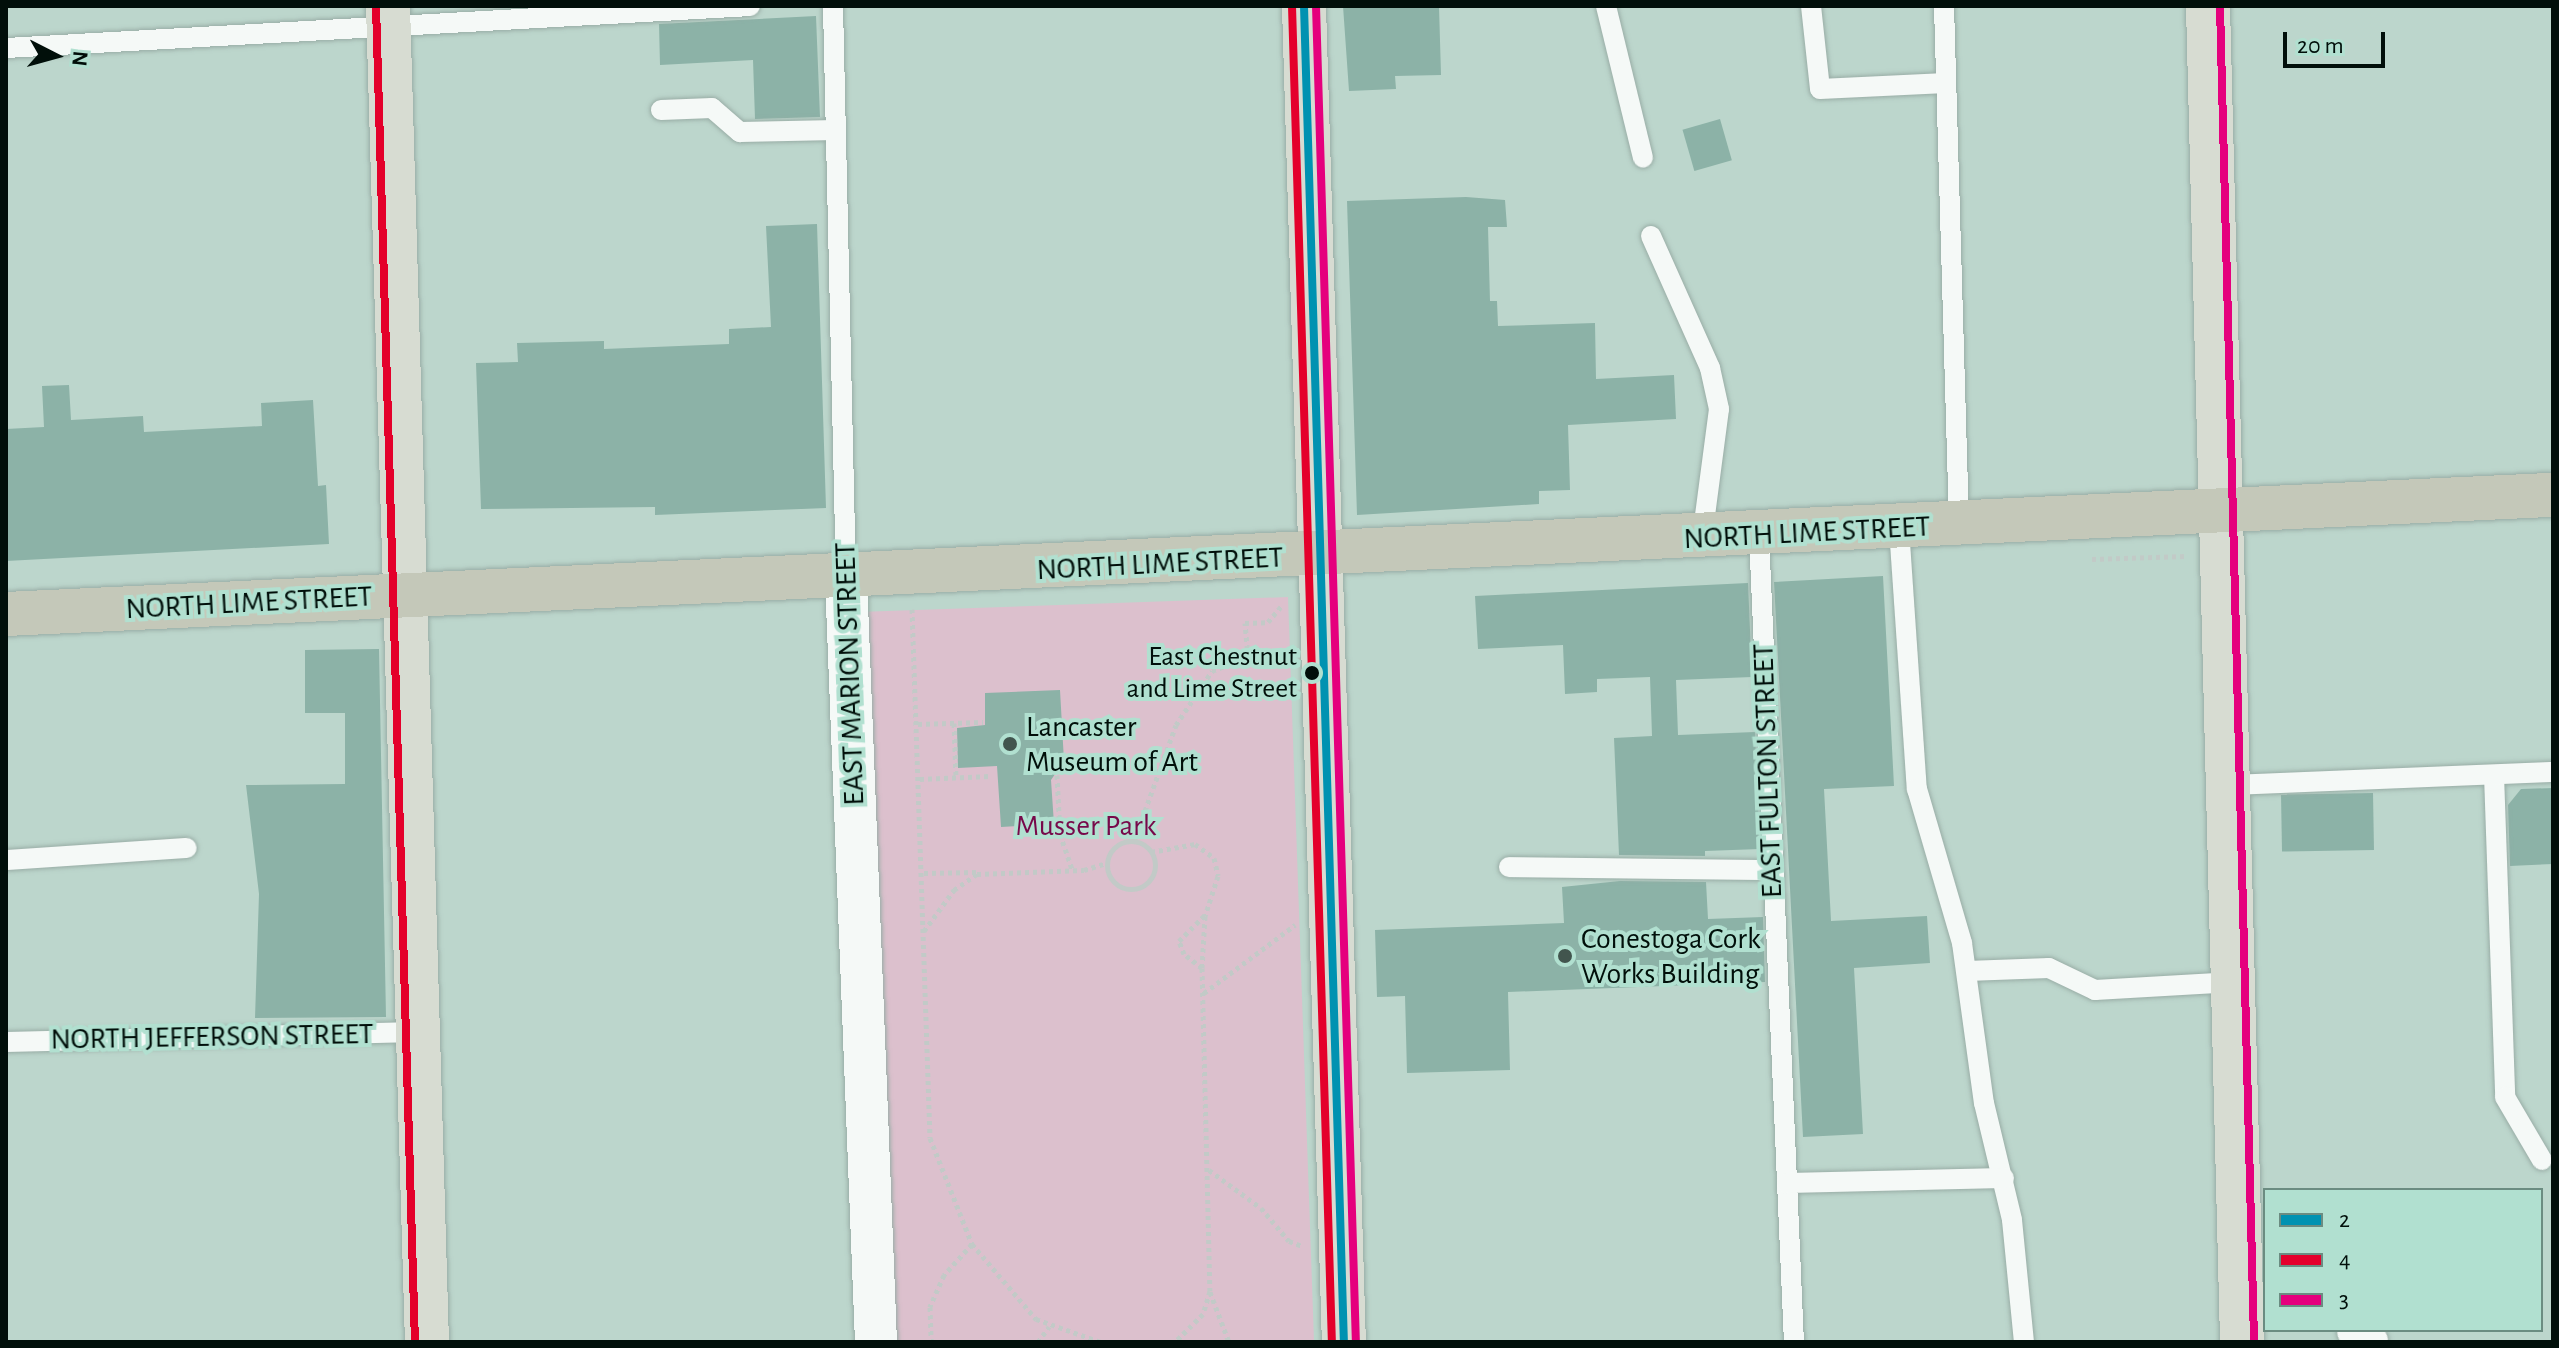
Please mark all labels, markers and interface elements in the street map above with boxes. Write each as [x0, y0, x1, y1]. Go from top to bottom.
north arrow [16, 16, 96, 96]
scale bar [2287, 16, 2389, 66]
text: 20 m [2297, 34, 2344, 58]
text: N [68, 50, 92, 67]
street label: NORTH LIME STREET [1683, 509, 1931, 557]
street label: NORTH LIME STREET [1036, 540, 1284, 588]
street label: EAST MARION STREET [827, 542, 873, 806]
street label: NORTH LIME STREET [125, 579, 373, 627]
place label: East Chestnut and Lime Street [1127, 640, 1297, 706]
street label: EAST FULTON STREET [1746, 643, 1790, 899]
marker: East Chestnut and Lime Street [1304, 665, 1320, 681]
place label: Lancaster Museum of Art [1026, 709, 1198, 780]
marker: Lancaster Museum of Art [1001, 735, 1019, 753]
park label: Musser Park [1016, 808, 1156, 844]
place label: Conestoga Cork Works Building [1581, 921, 1761, 992]
marker: Conestoga Cork Works Building [1556, 947, 1574, 965]
street label: NORTH JEFFERSON STREET [50, 1016, 374, 1058]
legend [2263, 1188, 2543, 1332]
text: 2 [2339, 1208, 2350, 1232]
text: 4 [2339, 1248, 2351, 1272]
text: 3 [2339, 1288, 2349, 1312]

